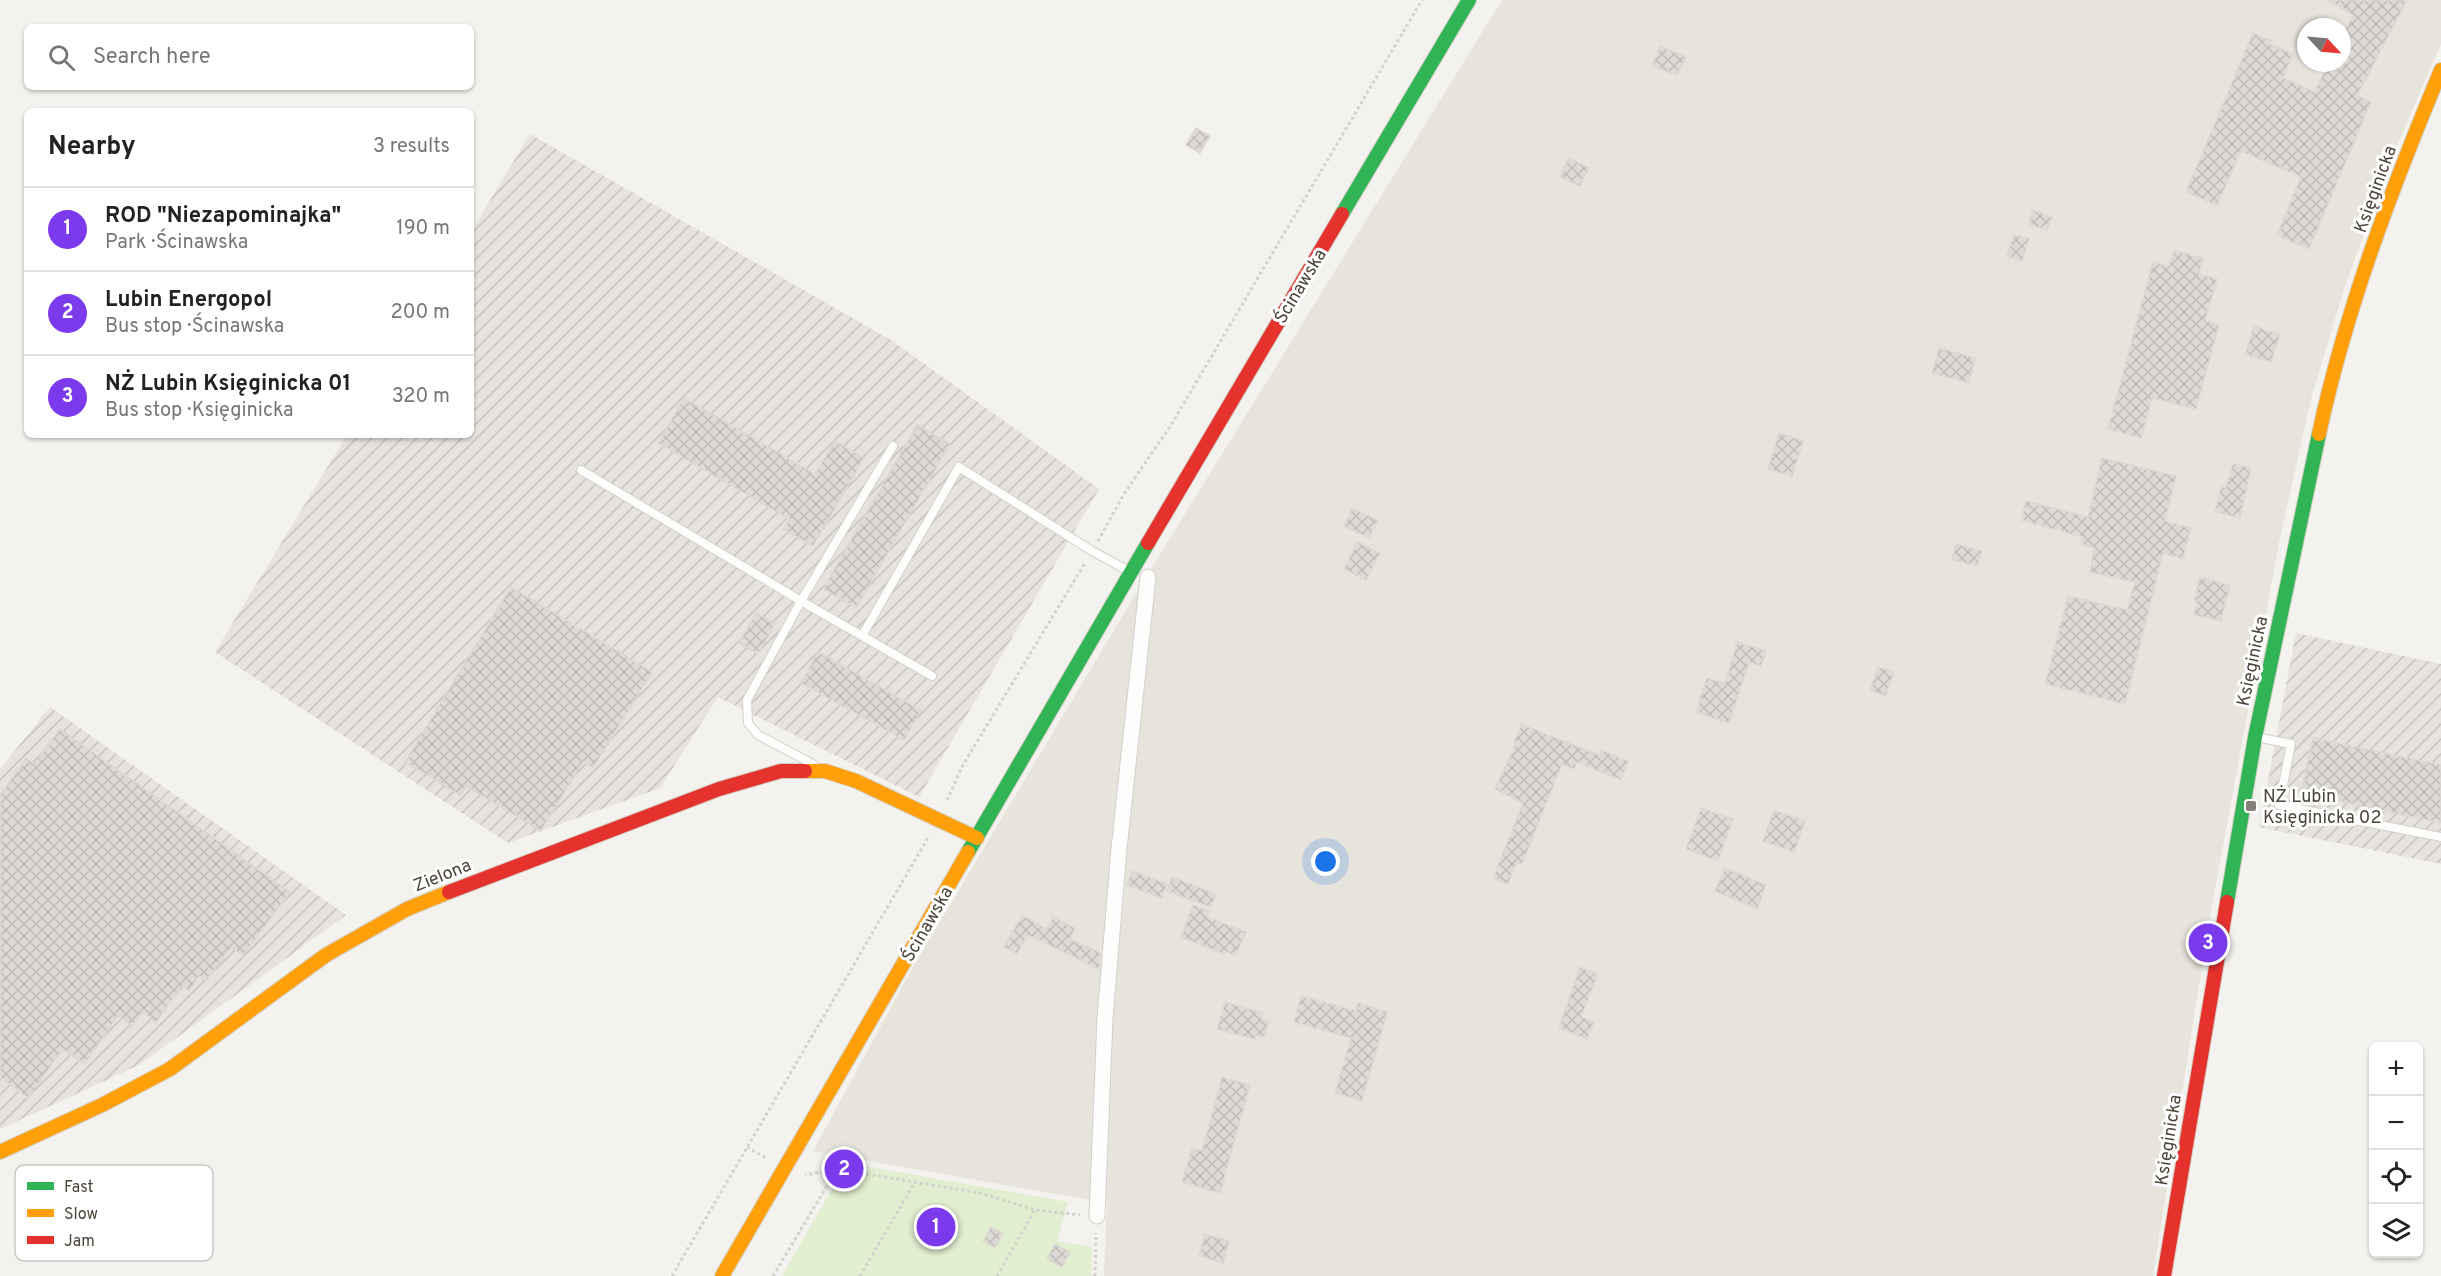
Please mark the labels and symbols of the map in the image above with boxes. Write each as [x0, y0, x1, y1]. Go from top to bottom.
north arrow [2297, 18, 2351, 72]
street label: Księginicka [2350, 143, 2403, 236]
street label: Ścinawska [1268, 244, 1333, 328]
street label: Księginicka [2233, 614, 2274, 709]
place label: NŻ Lubin Księginicka 02 [2263, 784, 2381, 830]
marker: NŻ Lubin Księginicka 02 [2244, 799, 2258, 813]
your location [1311, 847, 1340, 876]
street label: Zielona [410, 854, 475, 898]
street label: Ścinawska [896, 882, 959, 967]
pin: 3 [2188, 920, 2228, 966]
street label: Księginicka [2151, 1093, 2188, 1187]
pin: 2 [824, 1146, 864, 1192]
legend [15, 1165, 213, 1261]
text: Fast [64, 1178, 94, 1198]
pin: 1 [916, 1204, 956, 1250]
text: Slow [64, 1205, 98, 1225]
text: Jam [64, 1232, 95, 1252]

